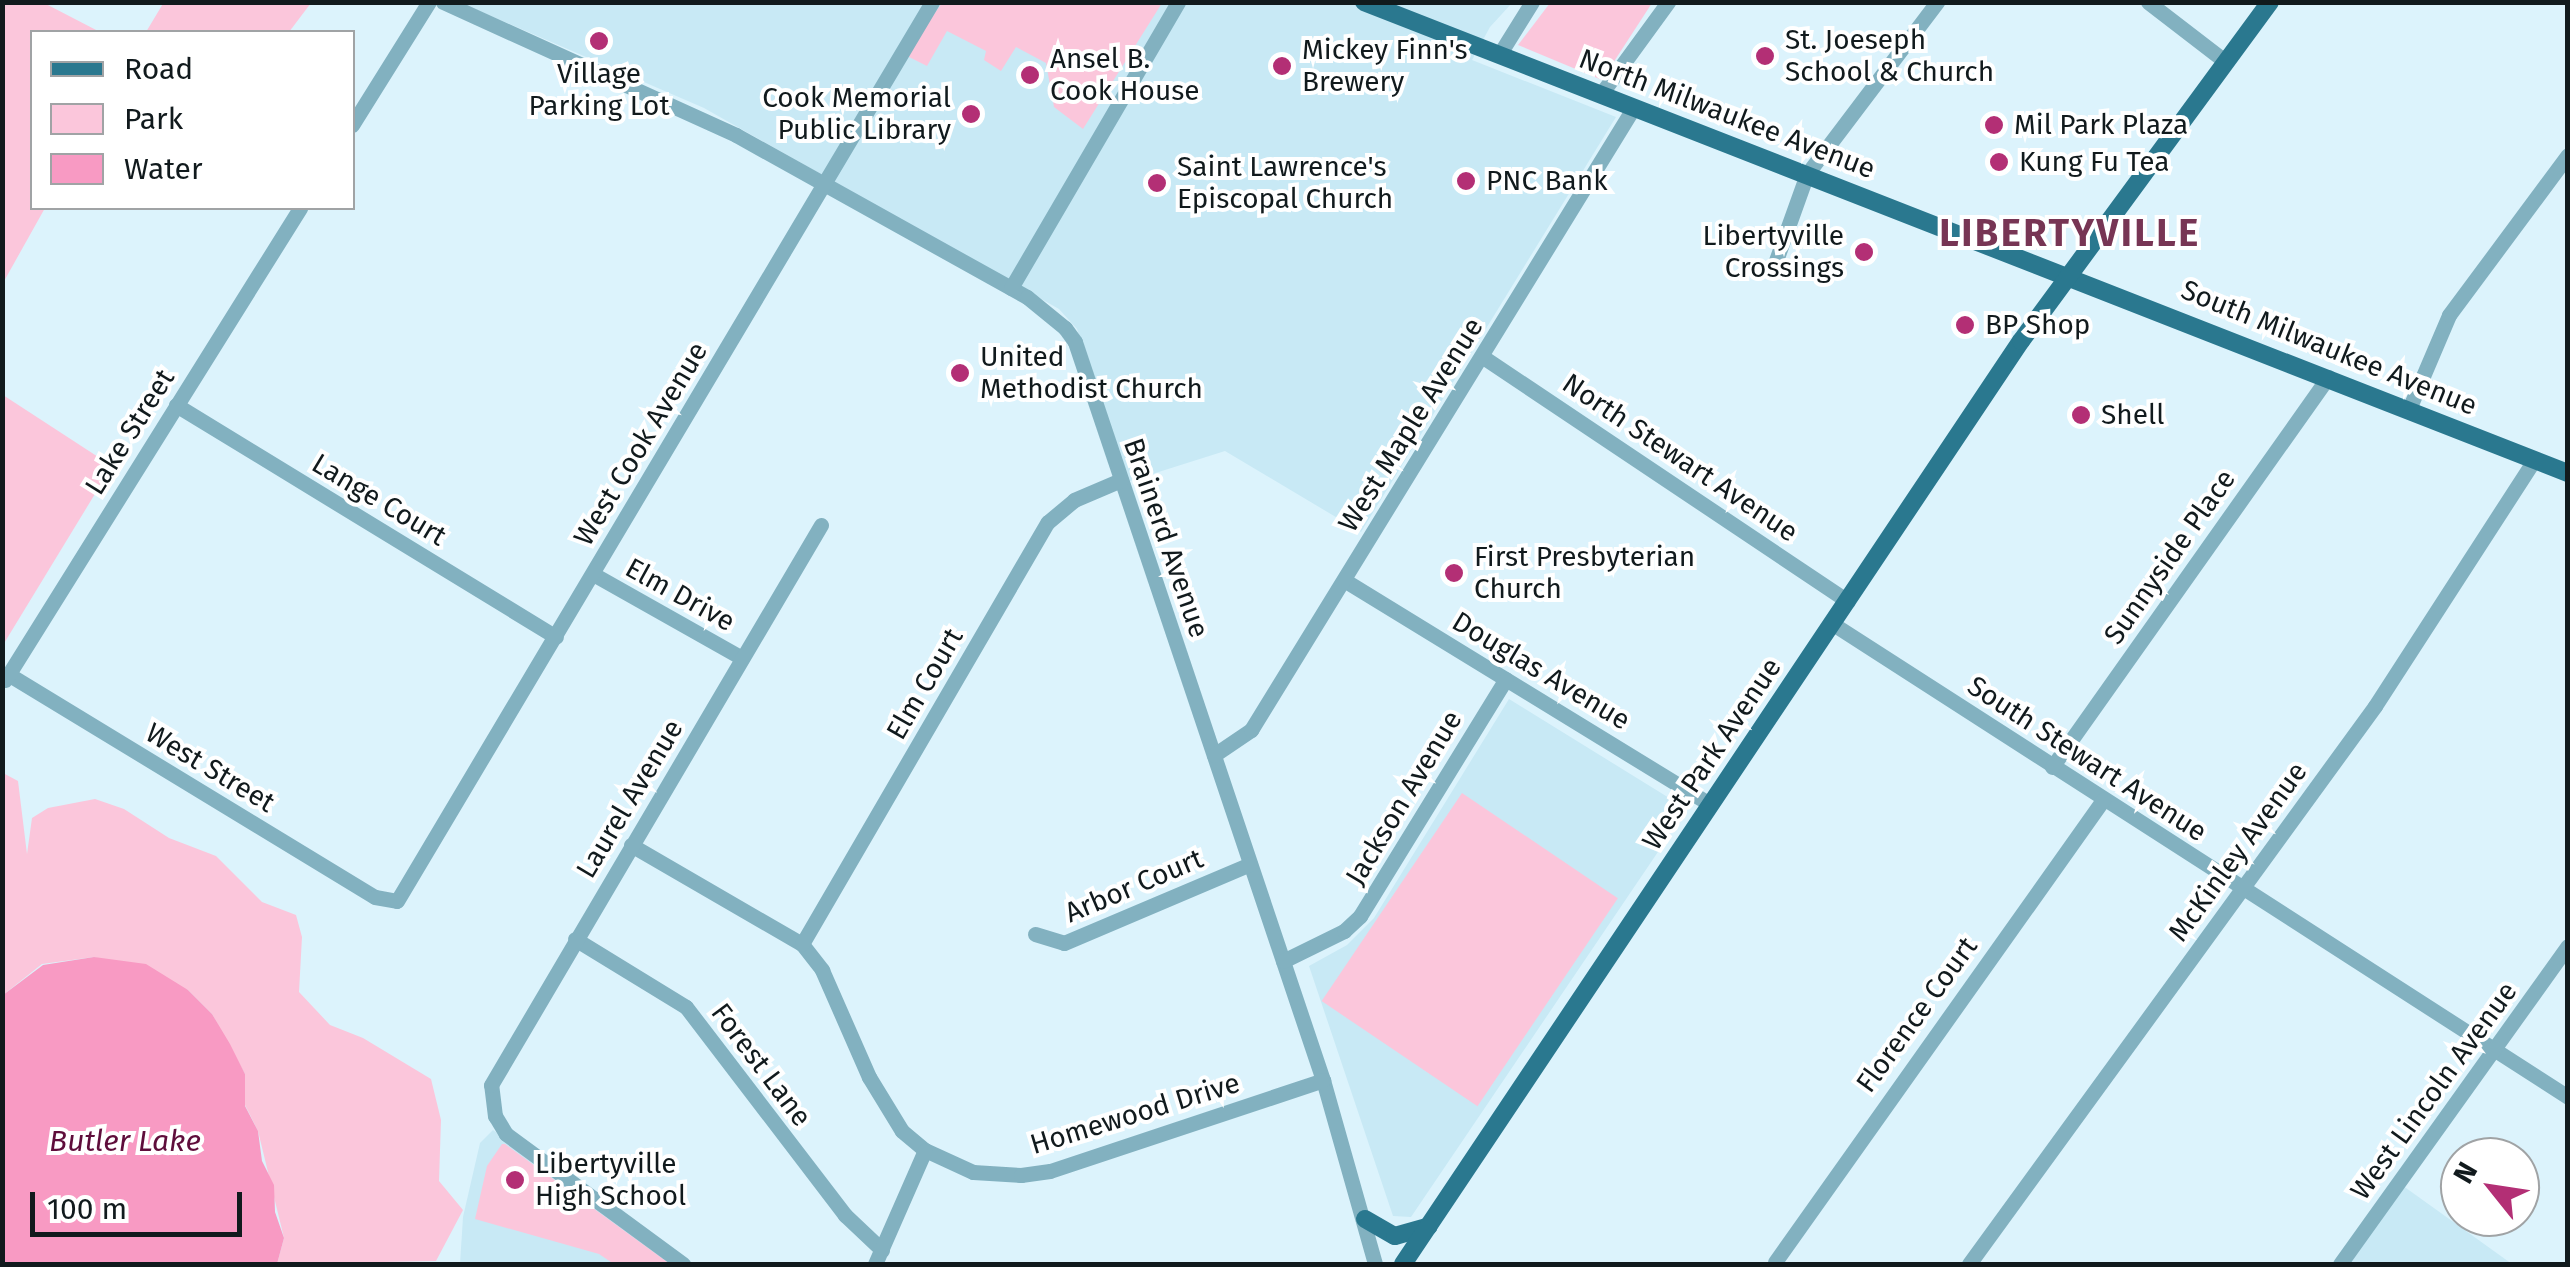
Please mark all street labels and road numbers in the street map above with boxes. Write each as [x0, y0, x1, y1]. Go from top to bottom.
street label: North Milwaukee Avenue [1574, 42, 1880, 186]
street label: South Milwaukee Avenue [2176, 273, 2482, 423]
street label: West Maple Avenue [1332, 312, 1490, 538]
street label: West Cook Avenue [567, 336, 715, 552]
street label: Lake Street [78, 363, 182, 501]
street label: North Stewart Avenue [1556, 367, 1804, 549]
street label: Brainerd Avenue [1116, 434, 1216, 642]
street label: Lange Court [306, 447, 452, 553]
street label: Sunnyside Place [2097, 463, 2243, 651]
street label: Elm Drive [619, 551, 741, 639]
street label: Douglas Avenue [1446, 605, 1636, 737]
street label: Elm Court [880, 622, 970, 746]
street label: West Park Avenue [1635, 652, 1789, 856]
street label: South Stewart Avenue [1961, 669, 2213, 849]
street label: Jackson Avenue [1339, 705, 1469, 891]
street label: Laurel Avenue [570, 714, 690, 884]
street label: West Street [139, 716, 281, 820]
street label: McKinley Avenue [2162, 756, 2314, 948]
street label: Arbor Court [1060, 842, 1208, 930]
street label: Florence Court [1849, 931, 1985, 1099]
street label: West Lincoln Avenue [2344, 976, 2524, 1206]
street label: Forest Lane [704, 997, 818, 1133]
street label: Homewood Drive [1026, 1066, 1244, 1162]

